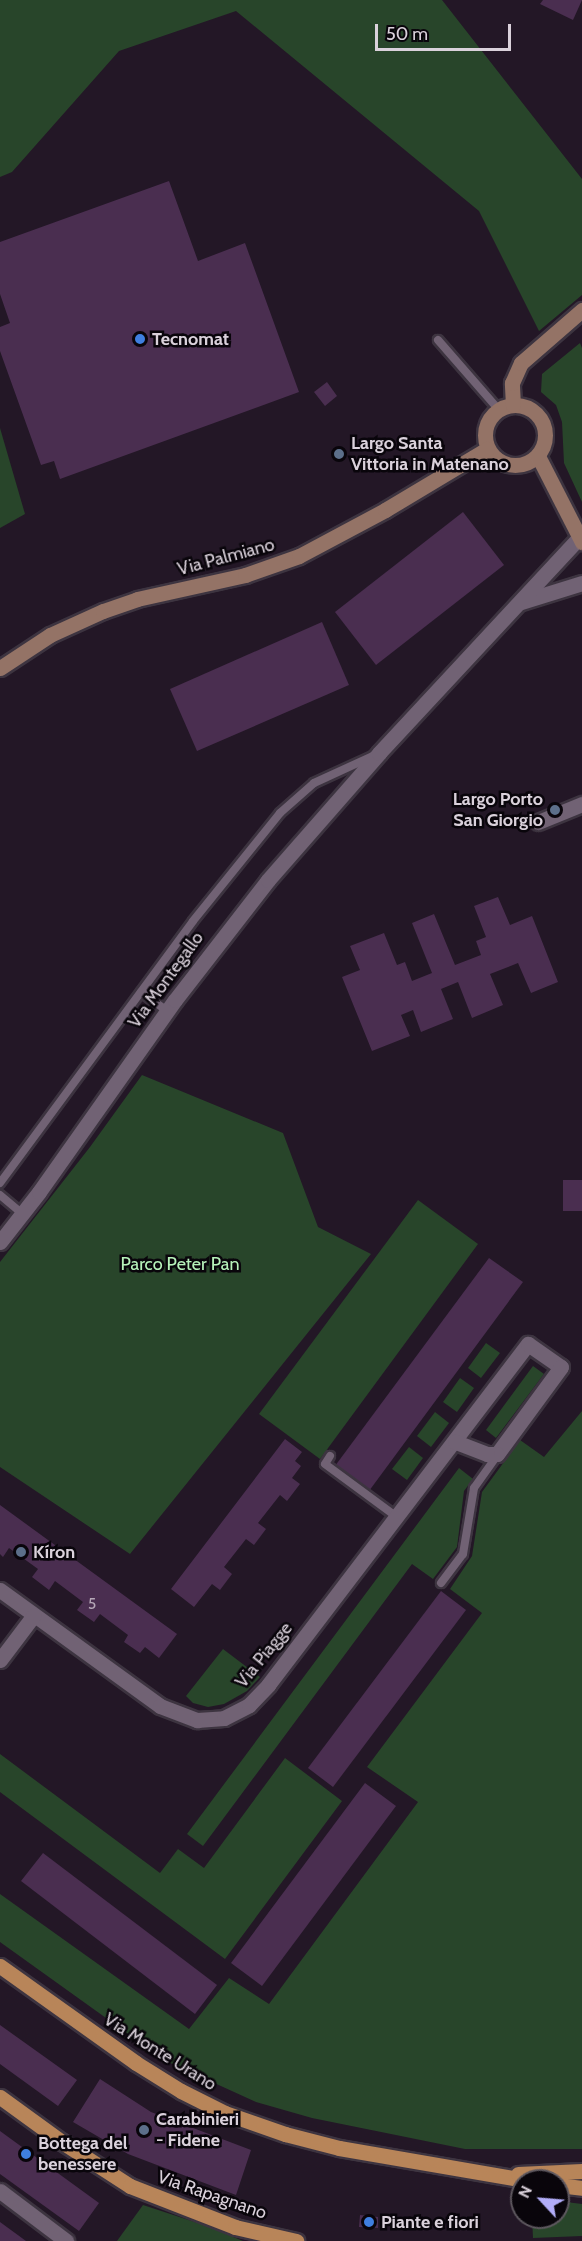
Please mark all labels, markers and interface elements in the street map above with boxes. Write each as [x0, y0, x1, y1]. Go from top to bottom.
scale bar [378, 12, 514, 50]
text: 50 m [386, 23, 428, 45]
place label: Tecnomat [152, 328, 229, 350]
marker: Tecnomat [133, 332, 147, 346]
place label: Largo Santa Vittoria in Matenano [351, 433, 509, 476]
marker: Largo Santa Vittoria in Matenano [332, 447, 346, 461]
street label: Via Palmiano [175, 534, 277, 580]
place label: Largo Porto San Giorgio [453, 789, 543, 832]
marker: Largo Porto San Giorgio [548, 803, 562, 817]
street label: Via Montegallo [124, 928, 208, 1032]
park label: Parco Peter Pan [120, 1253, 240, 1275]
place label: Kíron [33, 1541, 75, 1563]
marker: Kíron [14, 1545, 28, 1559]
house number: 5 [88, 1596, 96, 1614]
street label: Via Piagge [231, 1618, 297, 1692]
street label: Via Monte Urano [100, 2009, 220, 2095]
place label: Carabinieri - Fidene [156, 2109, 239, 2152]
marker: Carabinieri - Fidene [137, 2123, 151, 2137]
place label: Bottega del benessere [38, 2133, 127, 2176]
marker: Bottega del benessere [19, 2147, 33, 2161]
street label: Via Rapagnano [155, 2166, 269, 2224]
north arrow [510, 2169, 570, 2229]
text: N [514, 2183, 536, 2201]
place label: Piante e fiori [381, 2211, 479, 2233]
marker: Piante e fiori [362, 2215, 376, 2229]

